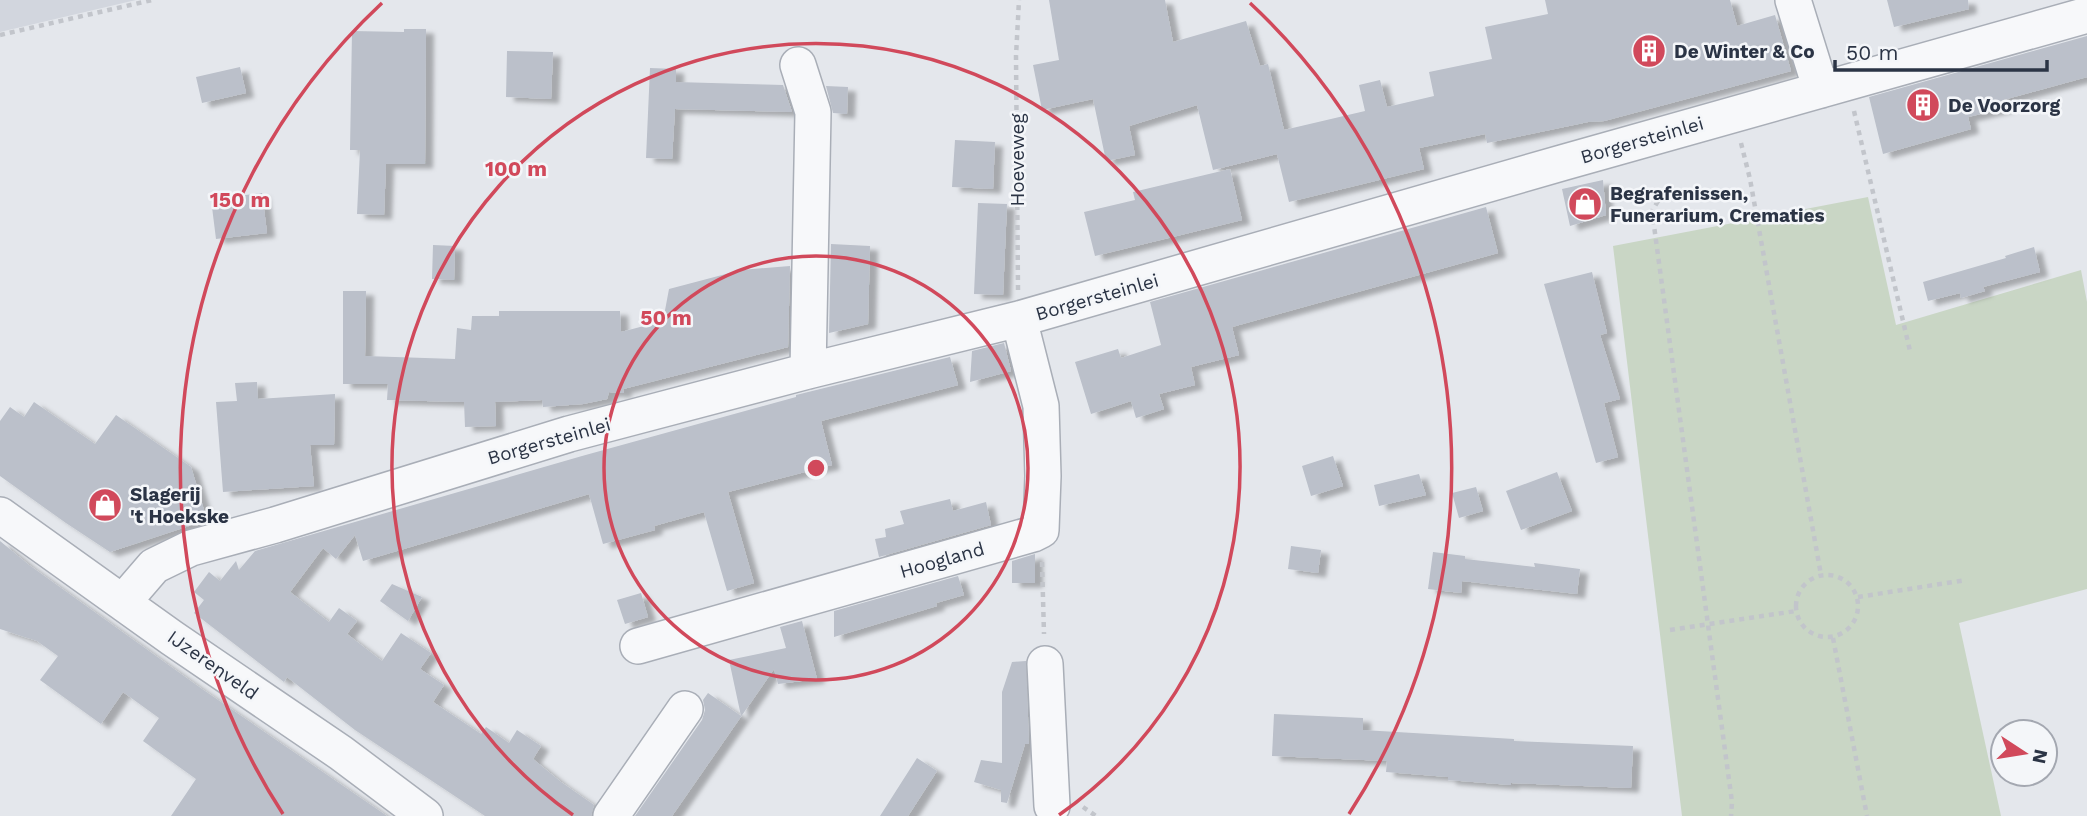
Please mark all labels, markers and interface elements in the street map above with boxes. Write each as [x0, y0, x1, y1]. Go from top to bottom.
scale bar [1835, 28, 2047, 72]
building icon: De Winter & Co [1630, 32, 1668, 70]
place label: De Winter & Co [1674, 40, 1815, 63]
text: 50 m [1846, 40, 1898, 65]
building icon: De Voorzorg [1904, 86, 1942, 124]
place label: De Voorzorg [1948, 94, 2060, 117]
street label: Borgersteinlei [1578, 111, 1706, 169]
street label: Hoeveweg [1006, 113, 1029, 207]
text: 100 m [485, 156, 547, 181]
place label: Begrafenissen, Funerarium, Crematies [1610, 182, 1825, 227]
shop icon: Begrafenissen, Funerarium, Crematies [1566, 185, 1604, 223]
text: 150 m [210, 187, 270, 212]
street label: Borgersteinlei [1033, 268, 1161, 326]
text: 50 m [640, 305, 692, 330]
street label: Borgersteinlei [485, 412, 613, 470]
centre of rings [804, 456, 828, 480]
place label: Slagerij 't Hoekske [130, 483, 229, 528]
shop icon: Slagerij 't Hoekske [86, 486, 124, 524]
street label: Hoogland [897, 537, 987, 583]
street label: IJzerenveld [163, 625, 263, 705]
north arrow [1989, 718, 2059, 788]
text: N [2027, 747, 2053, 766]

